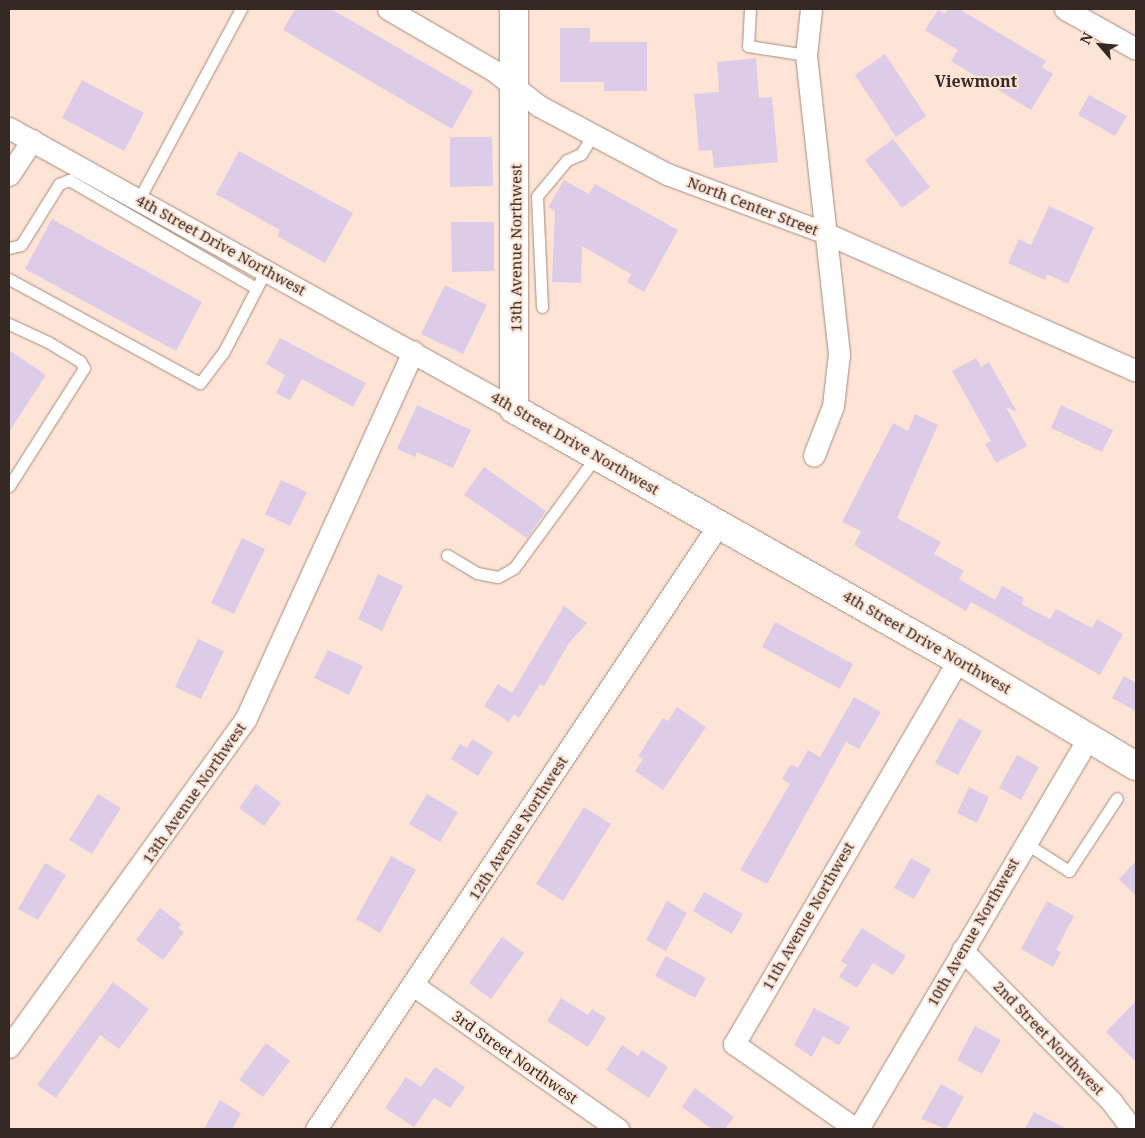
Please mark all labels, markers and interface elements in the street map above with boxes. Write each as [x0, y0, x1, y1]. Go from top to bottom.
north arrow [1075, 20, 1125, 70]
text: N [1075, 29, 1097, 47]
district label: Viewmont [935, 71, 1017, 91]
street label: 13th Avenue Northwest [507, 164, 525, 332]
street label: North Center Street [685, 173, 821, 239]
street label: 4th Street Drive Northwest [133, 191, 309, 299]
street label: 4th Street Drive Northwest [488, 387, 662, 499]
street label: 4th Street Drive Northwest [840, 586, 1014, 698]
street label: 13th Avenue Northwest [138, 719, 250, 867]
street label: 12th Avenue Northwest [465, 753, 571, 903]
street label: 11th Avenue Northwest [758, 839, 858, 993]
street label: 10th Avenue Northwest [923, 855, 1023, 1009]
street label: 2nd Street Northwest [990, 977, 1108, 1099]
street label: 3rd Street Northwest [449, 1007, 581, 1107]

